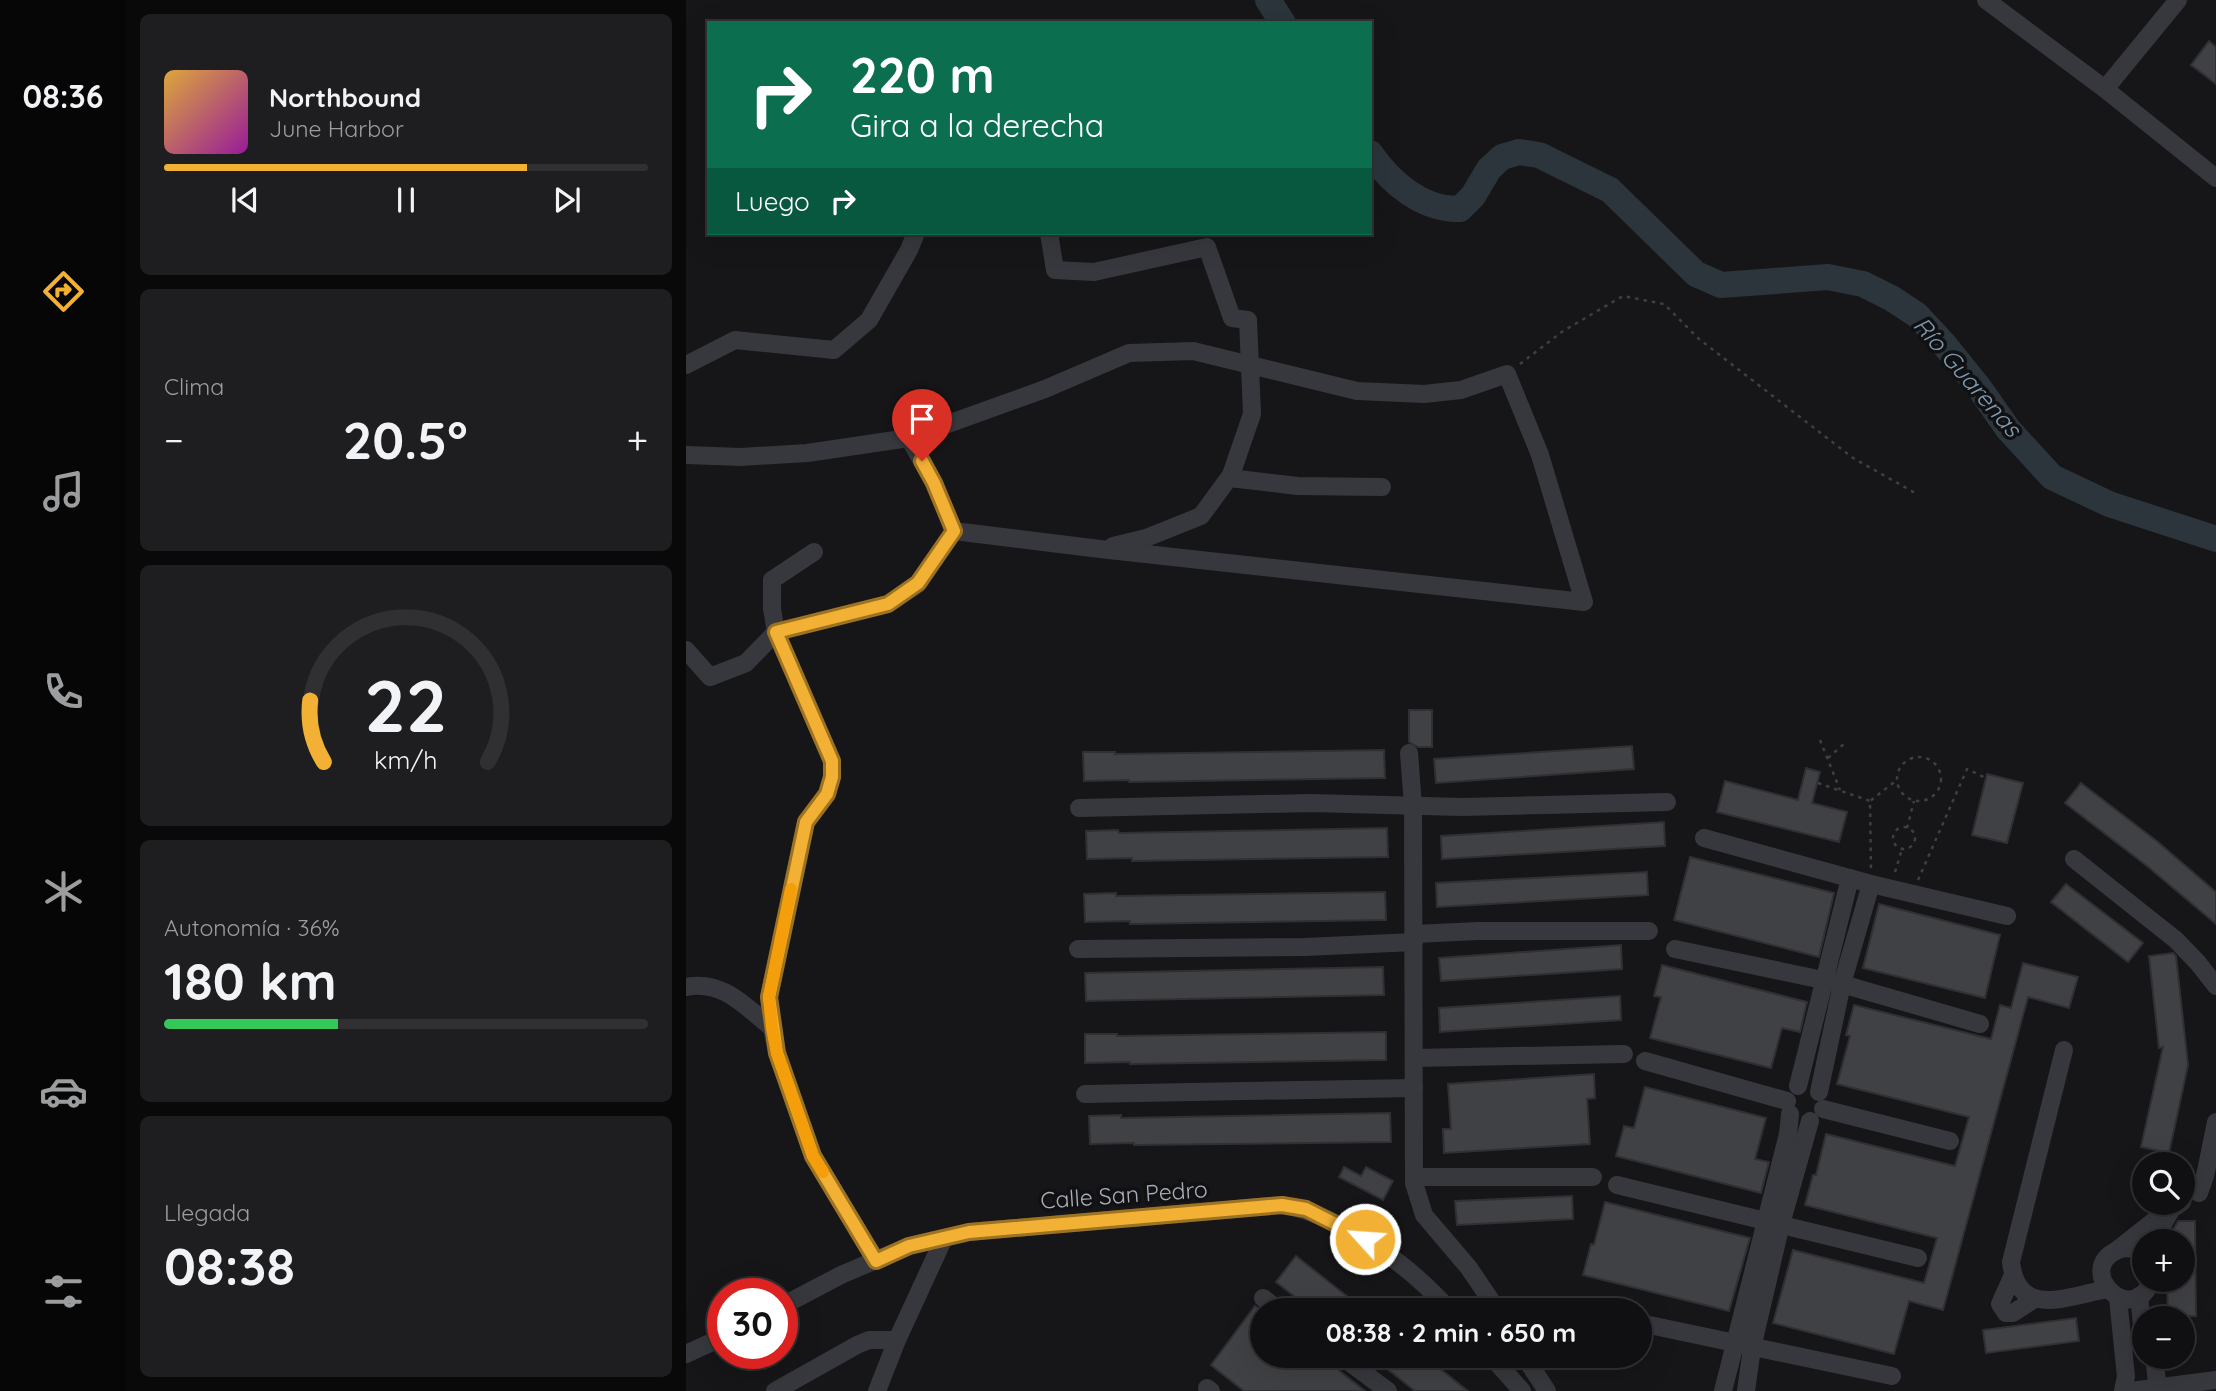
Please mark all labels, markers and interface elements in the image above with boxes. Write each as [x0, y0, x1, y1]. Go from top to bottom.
text: 220 m [850, 44, 995, 105]
icon: right [735, 49, 826, 140]
text: 08:36 [23, 76, 103, 116]
text: Northbound [269, 81, 421, 114]
text: Gira a la derecha [850, 105, 1104, 145]
text: June Harbor [269, 114, 404, 143]
icon: previous [226, 181, 264, 219]
icon: pause [387, 181, 425, 219]
icon: next [548, 181, 586, 219]
icon: right [824, 182, 862, 220]
text: Luego [735, 185, 810, 218]
icon: directions [39, 267, 88, 316]
water label: Río Guarenas [1908, 310, 2029, 444]
text: Clima [164, 372, 224, 401]
pin [892, 389, 952, 461]
icon: arrive [903, 400, 941, 438]
text: 20.5° [343, 407, 468, 472]
text: − [164, 416, 184, 464]
text: + [627, 416, 648, 464]
icon: music [39, 467, 88, 516]
text: 22 [365, 659, 447, 750]
icon: phone [39, 667, 88, 716]
text: km/h [374, 743, 438, 774]
icon: climate [39, 867, 88, 916]
text: Autonomía · 36% [164, 913, 340, 942]
text: 180 km [164, 948, 337, 1013]
icon: car [39, 1067, 88, 1116]
map controls [2132, 1152, 2195, 1369]
button: search [2132, 1152, 2195, 1215]
street label: Calle San Pedro [1039, 1174, 1209, 1215]
text: Llegada [164, 1198, 250, 1227]
position arrow [1328, 1202, 1402, 1276]
button: + [2132, 1229, 2195, 1292]
text: 08:38 [164, 1233, 295, 1298]
icon: filters [39, 1267, 88, 1316]
speed limit sign: 30 [707, 1278, 798, 1369]
button: − [2132, 1306, 2195, 1369]
text: 08:38 · 2 min · 650 m [1326, 1316, 1576, 1349]

